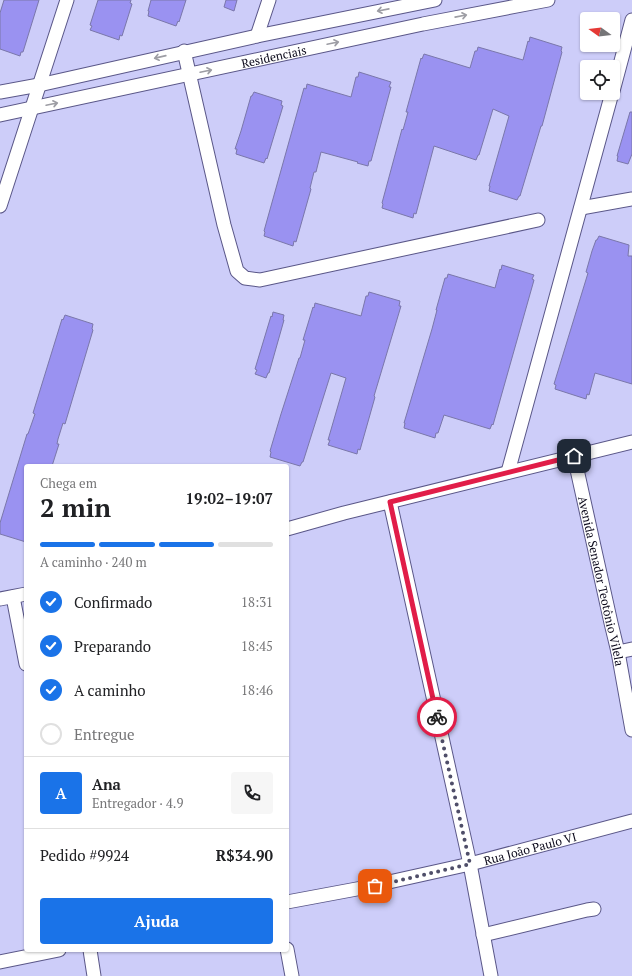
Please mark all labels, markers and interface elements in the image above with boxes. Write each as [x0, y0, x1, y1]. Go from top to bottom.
one-way arrow [377, 7, 390, 15]
one-way arrow [454, 12, 467, 20]
north arrow [580, 12, 620, 52]
map controls [580, 12, 620, 100]
one-way arrow [327, 39, 340, 47]
street label: Residenciais [240, 42, 308, 70]
one-way arrow [153, 54, 166, 61]
button: locate [580, 60, 620, 100]
one-way arrow [199, 66, 212, 74]
one-way arrow [45, 100, 58, 108]
pin [557, 439, 591, 473]
icon: home [563, 445, 585, 467]
text: Chega em [40, 474, 97, 492]
text: 19:02–19:07 [186, 488, 273, 508]
text: 2 min [40, 490, 111, 524]
street label: Avenida Senador Teotônio Vilela [576, 495, 628, 667]
text: A caminho · 240 m [40, 553, 147, 571]
icon: check [40, 591, 62, 613]
text: Confirmado [74, 592, 152, 612]
text: 18:31 [241, 593, 273, 611]
icon: check [40, 635, 62, 657]
text: Preparando [74, 636, 151, 656]
text: 18:45 [241, 637, 273, 655]
icon: check [40, 679, 62, 701]
text: A caminho [74, 680, 146, 700]
text: 18:46 [241, 681, 273, 699]
courier [417, 697, 457, 737]
icon: bike [426, 706, 448, 728]
text: Entregue [74, 724, 135, 744]
button: phone [231, 772, 273, 814]
text: Ana [92, 774, 121, 794]
text: A [56, 783, 66, 803]
text: Entregador · 4.9 [92, 794, 183, 812]
street label: Rua João Paulo VI [482, 829, 578, 868]
text: Pedido #9924 [40, 845, 129, 865]
text: R$34.90 [216, 845, 273, 865]
pin [358, 869, 392, 903]
icon: bag [364, 875, 386, 897]
button: Ajuda [40, 898, 273, 944]

